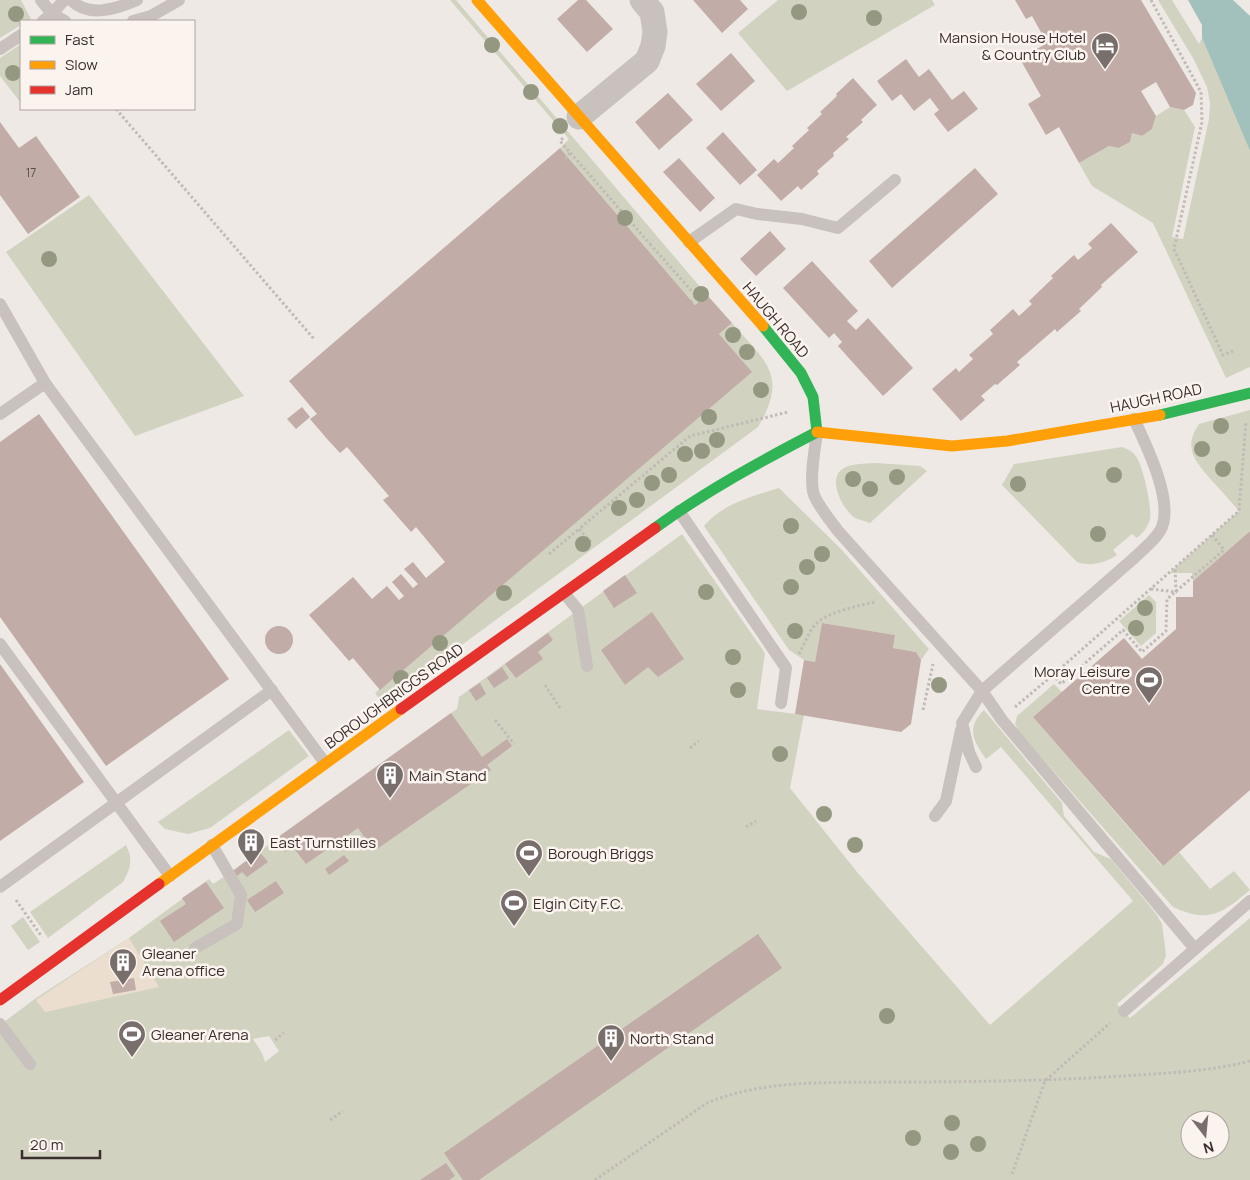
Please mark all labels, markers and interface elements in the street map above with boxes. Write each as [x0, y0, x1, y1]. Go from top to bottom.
legend [20, 20, 195, 110]
place label: Mansion House Hotel & Country Club [939, 27, 1086, 65]
text: Fast [65, 29, 94, 50]
hotel icon: Mansion House Hotel & Country Club [1090, 31, 1120, 70]
text: Slow [65, 54, 98, 75]
text: Jam [65, 79, 93, 100]
house number: 17 [26, 164, 36, 181]
street label: HAUGH ROAD [738, 277, 814, 363]
street label: HAUGH ROAD [1108, 378, 1204, 418]
street label: BOROUGHBRIGGS ROAD [320, 638, 468, 754]
place label: Moray Leisure Centre [1034, 661, 1130, 699]
sports icon: Moray Leisure Centre [1134, 665, 1164, 704]
building icon: Main Stand [375, 760, 405, 799]
place label: Main Stand [409, 765, 487, 786]
building icon: East Turnstilles [236, 827, 266, 866]
place label: East Turnstilles [270, 832, 376, 853]
sports icon: Borough Briggs [514, 838, 544, 877]
place label: Borough Briggs [548, 843, 654, 864]
sports icon: Elgin City F.C. [499, 888, 529, 927]
place label: Elgin City F.C. [533, 893, 624, 914]
place label: Gleaner Arena office [142, 943, 225, 981]
building icon: Gleaner Arena office [108, 947, 138, 986]
sports icon: Gleaner Arena [117, 1019, 147, 1058]
building icon: North Stand [596, 1023, 626, 1062]
place label: Gleaner Arena [151, 1024, 249, 1045]
place label: North Stand [630, 1028, 714, 1049]
north arrow [1180, 1110, 1230, 1160]
scale bar [22, 1128, 100, 1160]
text: 20 m [30, 1134, 63, 1155]
text: N [1201, 1137, 1216, 1158]

